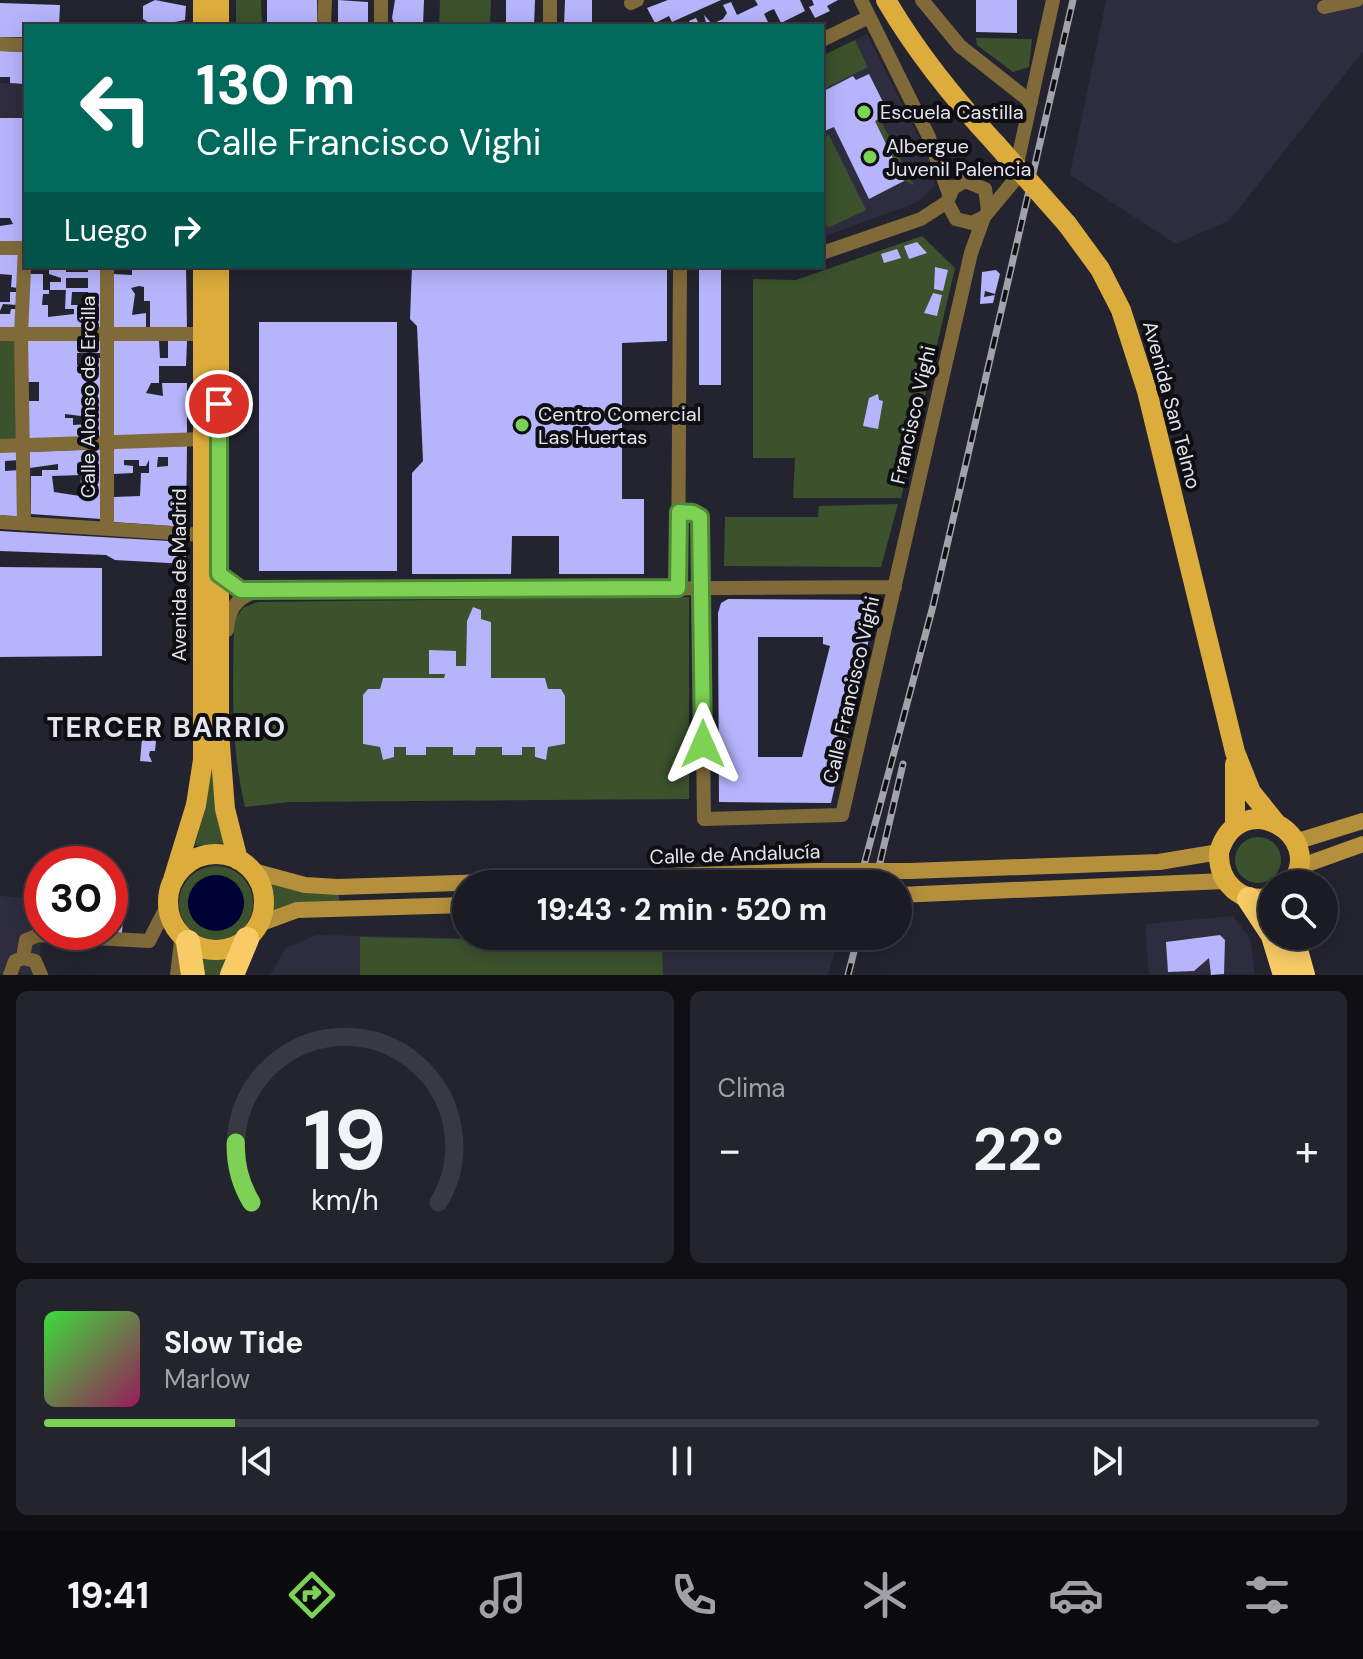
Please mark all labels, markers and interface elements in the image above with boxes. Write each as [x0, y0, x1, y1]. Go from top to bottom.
text: 130 m [196, 48, 355, 121]
icon: left [64, 56, 168, 160]
place label: Escuela Castilla [880, 99, 1024, 125]
marker: Escuela Castilla [855, 103, 873, 121]
text: Calle Francisco Vighi [196, 119, 541, 166]
place label: Albergue Juvenil Palencia [886, 133, 1031, 182]
marker: Albergue Juvenil Palencia [861, 148, 879, 166]
icon: right [164, 208, 208, 252]
text: Luego [64, 211, 148, 250]
street label: Calle Alonso de Ercilla [75, 296, 101, 498]
street label: Avenida San Telmo [1137, 318, 1207, 492]
street label: Francisco Vighi [884, 343, 942, 487]
pin [185, 370, 253, 438]
icon: arrive [197, 382, 241, 426]
place label: Centro Comercial Las Huertas [538, 401, 701, 450]
marker: Centro Comercial Las Huertas [513, 416, 531, 434]
street label: Avenida de Madrid [166, 489, 192, 661]
street label: Calle Francisco Vighi [817, 594, 885, 786]
position arrow [661, 702, 745, 786]
district label: TERCER BARRIO [47, 709, 287, 746]
street label: Calle de Andalucía [649, 838, 821, 870]
speed limit sign: 30 [24, 846, 128, 950]
map controls [1258, 870, 1338, 950]
button: search [1258, 870, 1338, 950]
text: 19:43 · 2 min · 520 m [537, 890, 827, 929]
text: Clima [718, 1071, 786, 1105]
text: 19 [303, 1086, 386, 1195]
text: 22° [973, 1110, 1064, 1189]
text: − [718, 1121, 742, 1179]
text: + [1295, 1121, 1319, 1179]
text: km/h [311, 1182, 379, 1219]
text: Slow Tide [164, 1323, 303, 1362]
text: Marlow [164, 1362, 250, 1396]
icon: previous [235, 1439, 279, 1483]
icon: pause [660, 1439, 704, 1483]
icon: next [1085, 1439, 1129, 1483]
icon: directions [284, 1567, 340, 1623]
icon: music [475, 1567, 531, 1623]
icon: phone [666, 1567, 722, 1623]
icon: climate [857, 1567, 913, 1623]
icon: car [1048, 1567, 1104, 1623]
icon: filters [1239, 1567, 1295, 1623]
text: 19:41 [68, 1572, 149, 1619]

